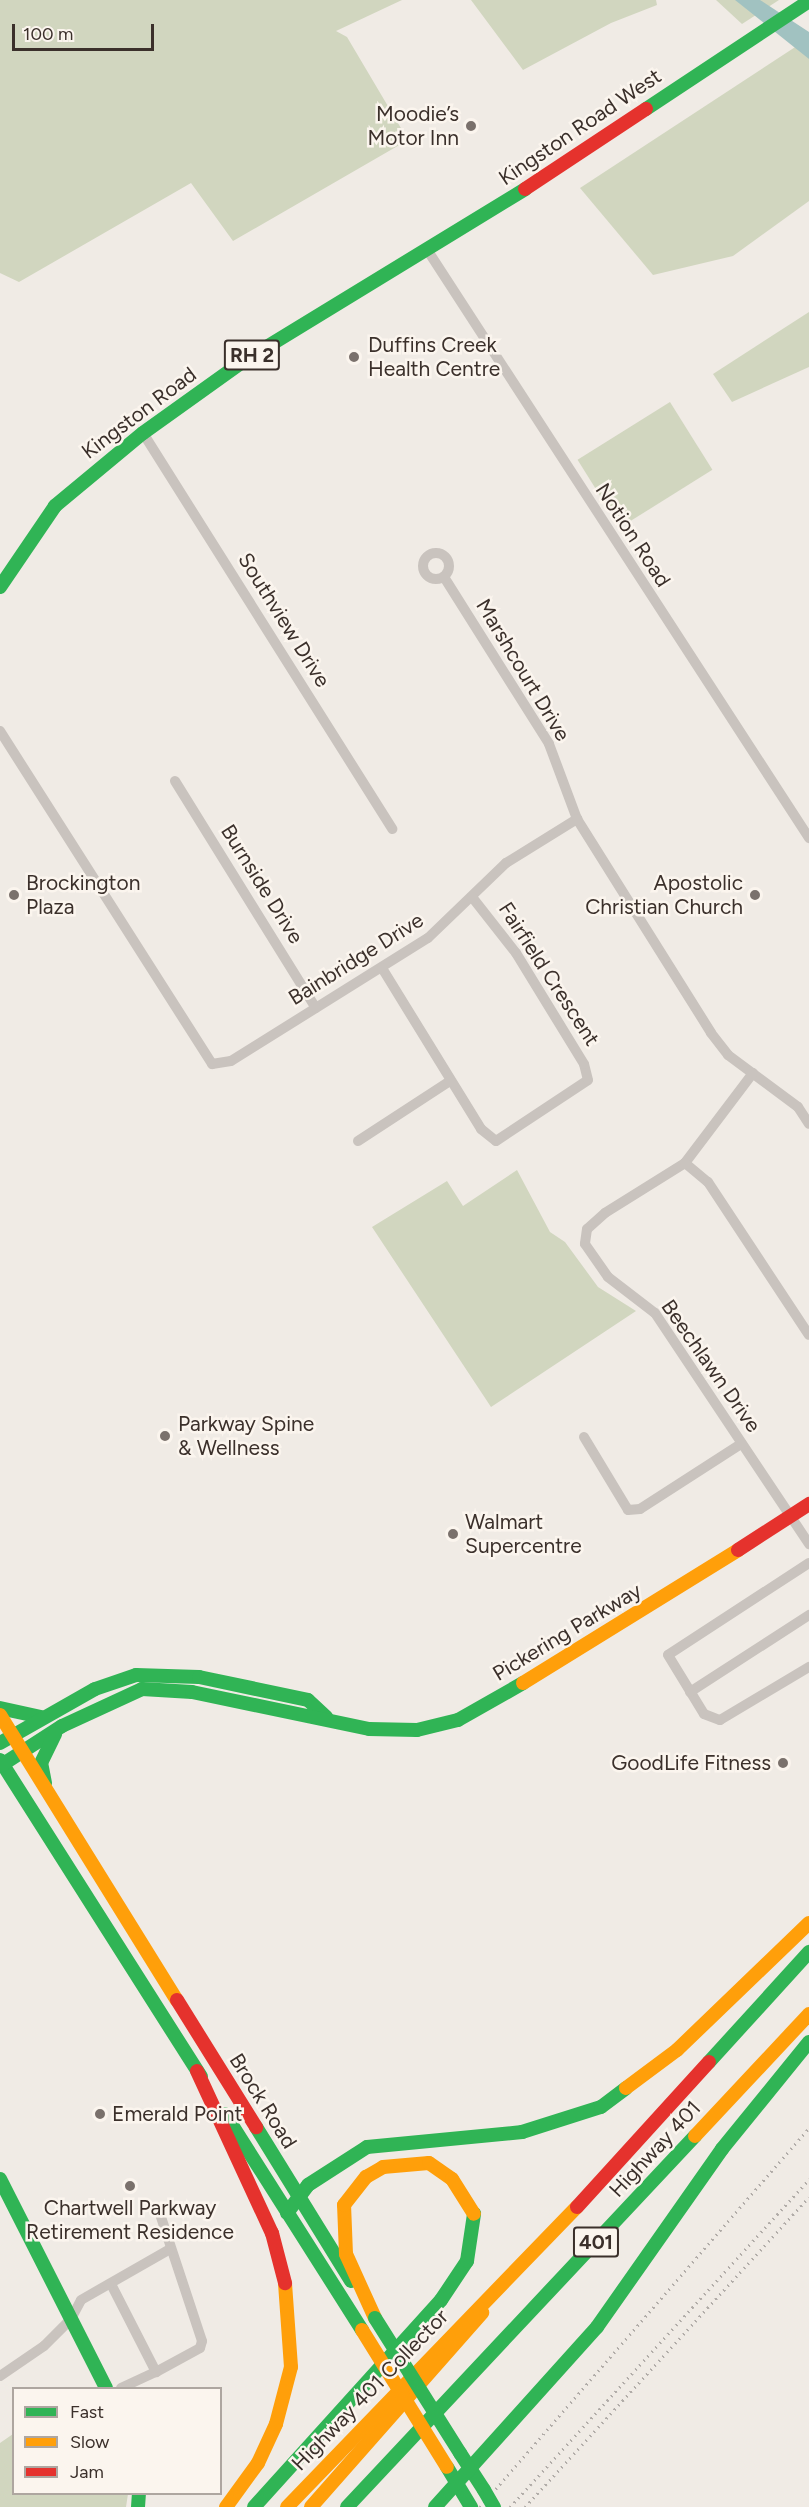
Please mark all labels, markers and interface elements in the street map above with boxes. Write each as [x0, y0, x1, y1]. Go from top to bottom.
scale bar [15, 12, 158, 50]
text: 100 m [23, 23, 73, 45]
street label: Kingston Road West [494, 63, 666, 191]
place label: Moodie’s Motor Inn [368, 101, 459, 151]
marker: Moodie’s Motor Inn [464, 119, 478, 133]
place label: Duffins Creek Health Centre [368, 332, 500, 382]
road number: RH 2 [224, 338, 280, 372]
marker: Duffins Creek Health Centre [345, 348, 363, 366]
street label: Kingston Road [77, 362, 201, 464]
street label: Notion Road [590, 478, 676, 592]
street label: Southview Drive [233, 548, 335, 692]
street label: Marshcourt Drive [471, 594, 575, 746]
street label: Burnside Drive [215, 820, 309, 948]
place label: Brockington Plaza [26, 870, 140, 920]
place label: Apostolic Christian Church [585, 870, 743, 920]
marker: Brockington Plaza [7, 888, 21, 902]
marker: Apostolic Christian Church [748, 888, 762, 902]
street label: Fairfield Crescent [493, 897, 605, 1051]
street label: Bainbridge Drive [284, 907, 428, 1011]
street label: Beechlawn Drive [656, 1295, 766, 1437]
place label: Parkway Spine & Wellness [178, 1411, 314, 1461]
marker: Parkway Spine & Wellness [156, 1427, 174, 1445]
place label: Walmart Supercentre [465, 1509, 582, 1559]
marker: Walmart Supercentre [446, 1527, 460, 1541]
street label: Pickering Parkway [488, 1578, 646, 1686]
place label: GoodLife Fitness [611, 1750, 771, 1776]
marker: GoodLife Fitness [776, 1756, 790, 1770]
street label: Brock Road [224, 2049, 302, 2153]
street label: Highway 401 [604, 2096, 706, 2202]
place label: Emerald Point [112, 2101, 242, 2127]
marker: Emerald Point [93, 2107, 107, 2121]
marker: Chartwell Parkway Retirement Residence [123, 2179, 137, 2193]
place label: Chartwell Parkway Retirement Residence [26, 2195, 234, 2245]
road number: 401 [572, 2225, 620, 2259]
street label: Highway 401 Collector [286, 2304, 454, 2476]
legend [12, 2387, 222, 2495]
text: Fast [70, 2401, 104, 2423]
text: Slow [70, 2431, 109, 2453]
text: Jam [70, 2461, 104, 2483]

